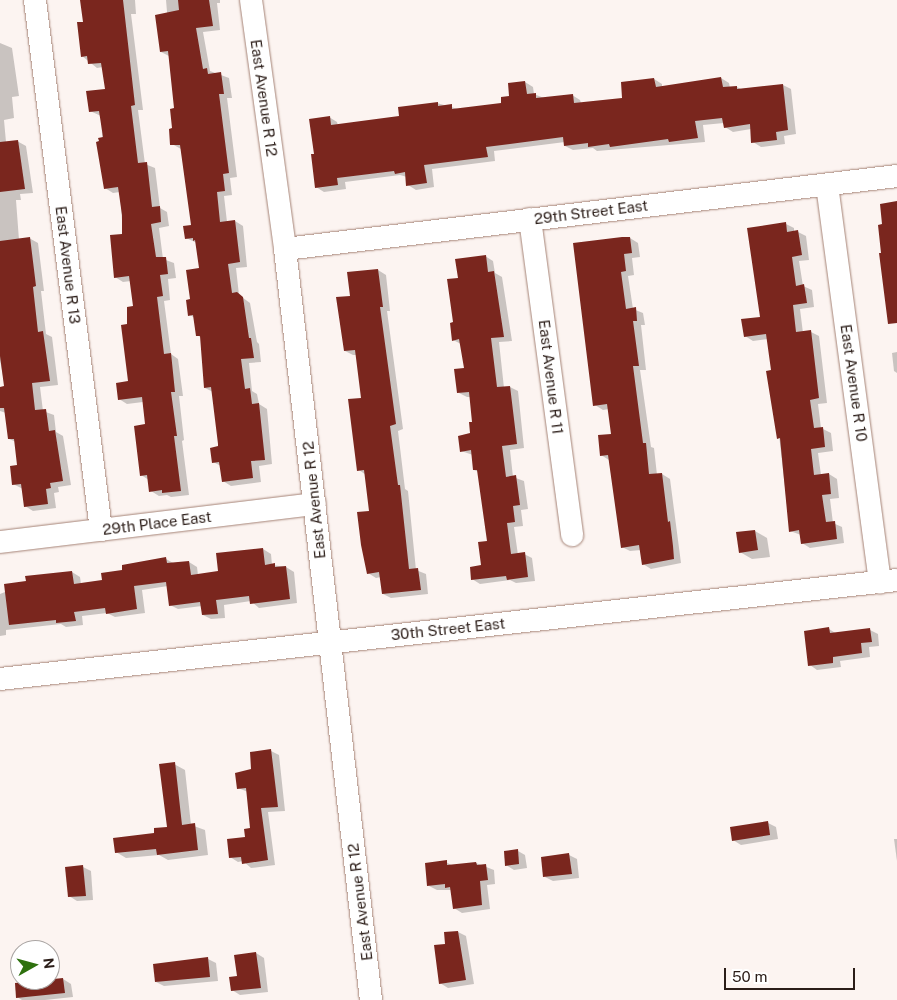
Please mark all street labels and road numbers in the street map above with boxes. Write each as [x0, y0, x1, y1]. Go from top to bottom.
street label: East Avenue R 12 [247, 38, 281, 158]
street label: 29th Street East [533, 196, 649, 228]
street label: East Avenue R 13 [52, 205, 84, 325]
street label: East Avenue R 11 [535, 319, 567, 435]
street label: East Avenue R 10 [837, 323, 871, 443]
street label: East Avenue R 12 [299, 440, 329, 560]
street label: 29th Place East [101, 507, 213, 539]
street label: 30th Street East [390, 614, 506, 644]
street label: East Avenue R 12 [344, 842, 376, 962]

